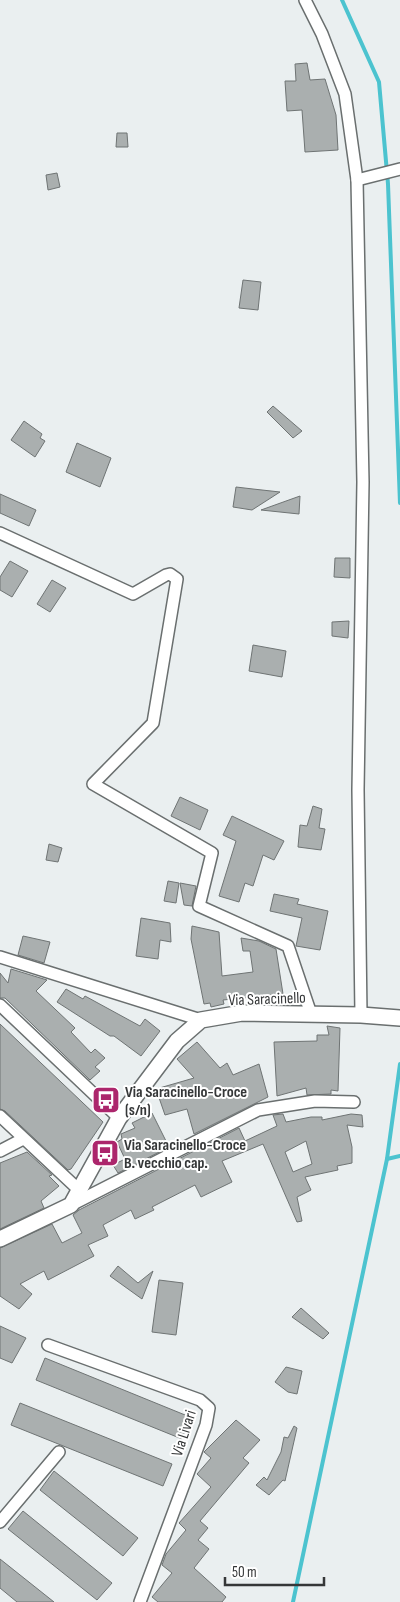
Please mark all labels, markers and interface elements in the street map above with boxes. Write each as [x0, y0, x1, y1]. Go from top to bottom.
street label: Via Saracinello [228, 989, 306, 1010]
place label: Via Saracinello-Croce (s/n) [125, 1083, 247, 1120]
bus stop icon: Via Saracinello-Croce (s/n) [91, 1085, 121, 1115]
place label: Via Saracinello-Croce B. vecchio cap. [124, 1136, 246, 1173]
bus stop icon: Via Saracinello-Croce B. vecchio cap. [90, 1138, 120, 1168]
street label: Via Livari [168, 1408, 201, 1459]
scale bar [225, 1554, 324, 1586]
text: 50 m [232, 1563, 257, 1582]

